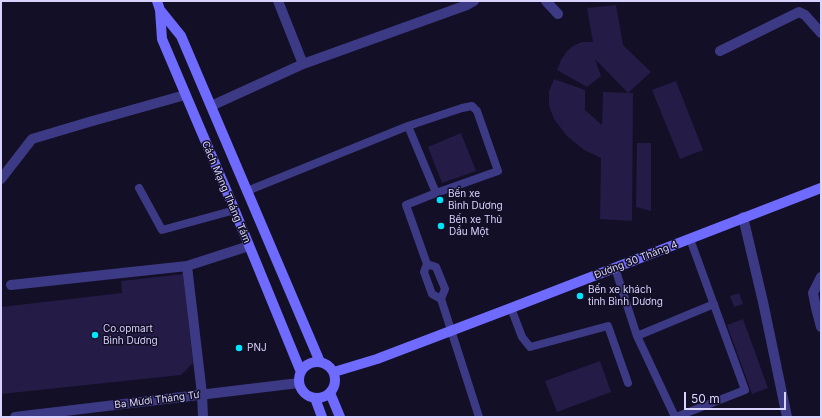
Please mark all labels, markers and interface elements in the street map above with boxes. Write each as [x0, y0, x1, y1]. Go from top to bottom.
street label: Cách Mạng Tháng Tám [199, 139, 253, 245]
place label: Bến xe Bình Dương [448, 188, 503, 212]
marker: Bến xe Bình Dương [435, 195, 445, 205]
place label: Bến xe Thủ Dầu Một [449, 214, 502, 238]
marker: Bến xe Thủ Dầu Một [436, 221, 446, 231]
street label: Đường 30 Tháng 4 [593, 239, 679, 281]
place label: Bến xe khách tỉnh Bình Dương [588, 284, 663, 308]
marker: Bến xe khách tỉnh Bình Dương [575, 291, 585, 301]
place label: Co.opmart Bình Dương [103, 323, 158, 346]
marker: Co.opmart Bình Dương [90, 330, 100, 340]
place label: PNJ [247, 342, 267, 354]
marker: PNJ [234, 343, 244, 353]
scale bar [686, 384, 788, 410]
street label: Ba Mươi Tháng Tư [114, 389, 200, 411]
text: 50 m [691, 391, 720, 406]

